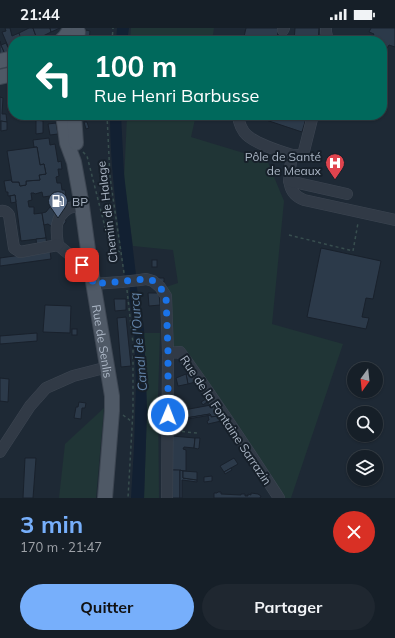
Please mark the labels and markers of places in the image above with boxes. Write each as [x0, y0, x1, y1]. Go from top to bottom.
place label: Pôle de Santé de Meaux [245, 149, 322, 178]
hospital icon: Pôle de Santé de Meaux [324, 152, 346, 180]
fuel station icon: BP [47, 190, 69, 218]
place label: BP [72, 194, 88, 209]
pin [65, 248, 99, 282]

